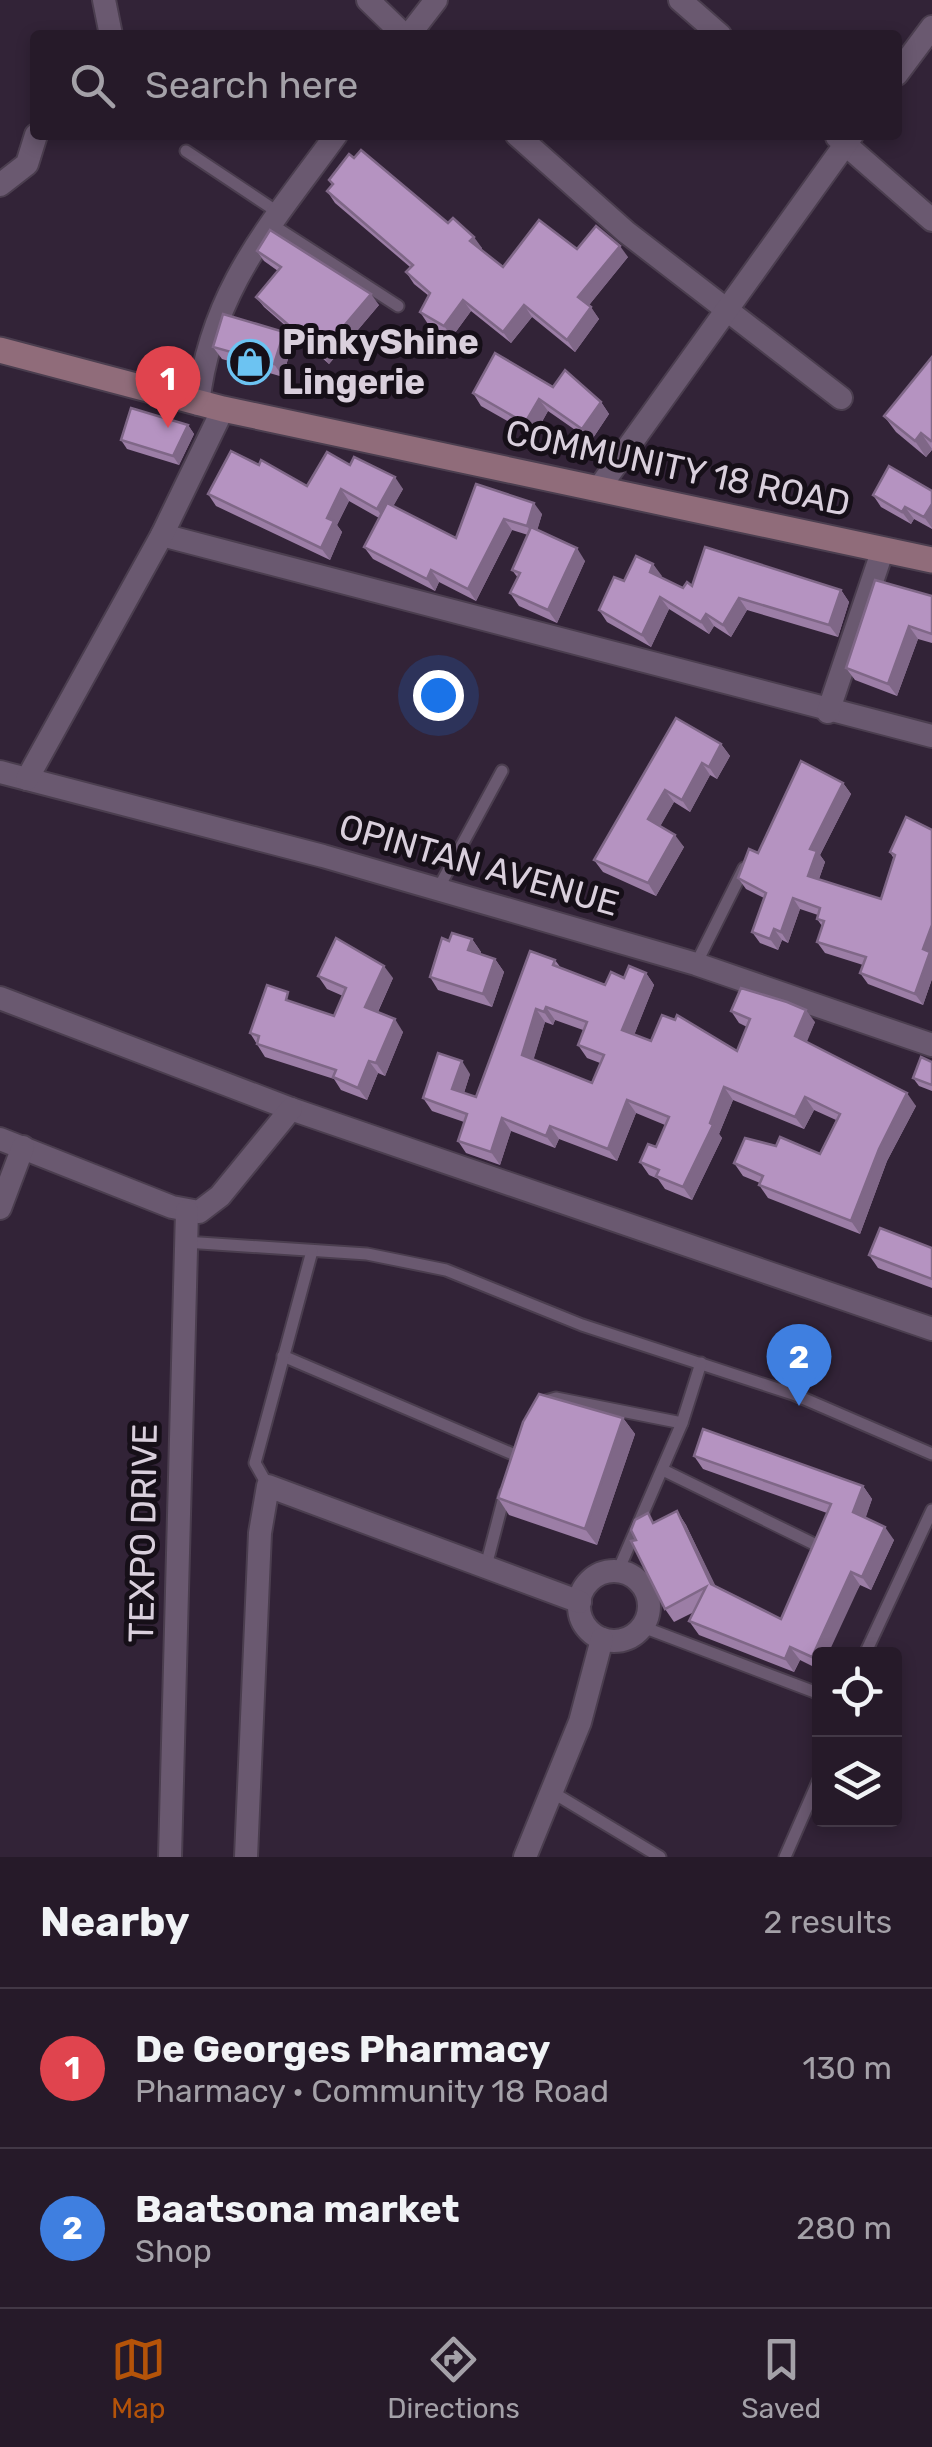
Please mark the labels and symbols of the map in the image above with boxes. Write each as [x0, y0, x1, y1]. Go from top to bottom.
place label: PinkyShine Lingerie [282, 321, 479, 403]
shop icon: PinkyShine Lingerie [227, 339, 273, 385]
pin: 1 [136, 346, 200, 428]
street label: COMMUNITY 18 ROAD [502, 411, 854, 525]
your location [413, 670, 464, 721]
street label: OPINTAN AVENUE [334, 805, 624, 925]
pin: 2 [766, 1324, 832, 1406]
street label: TEXPO DRIVE [120, 1423, 166, 1643]

